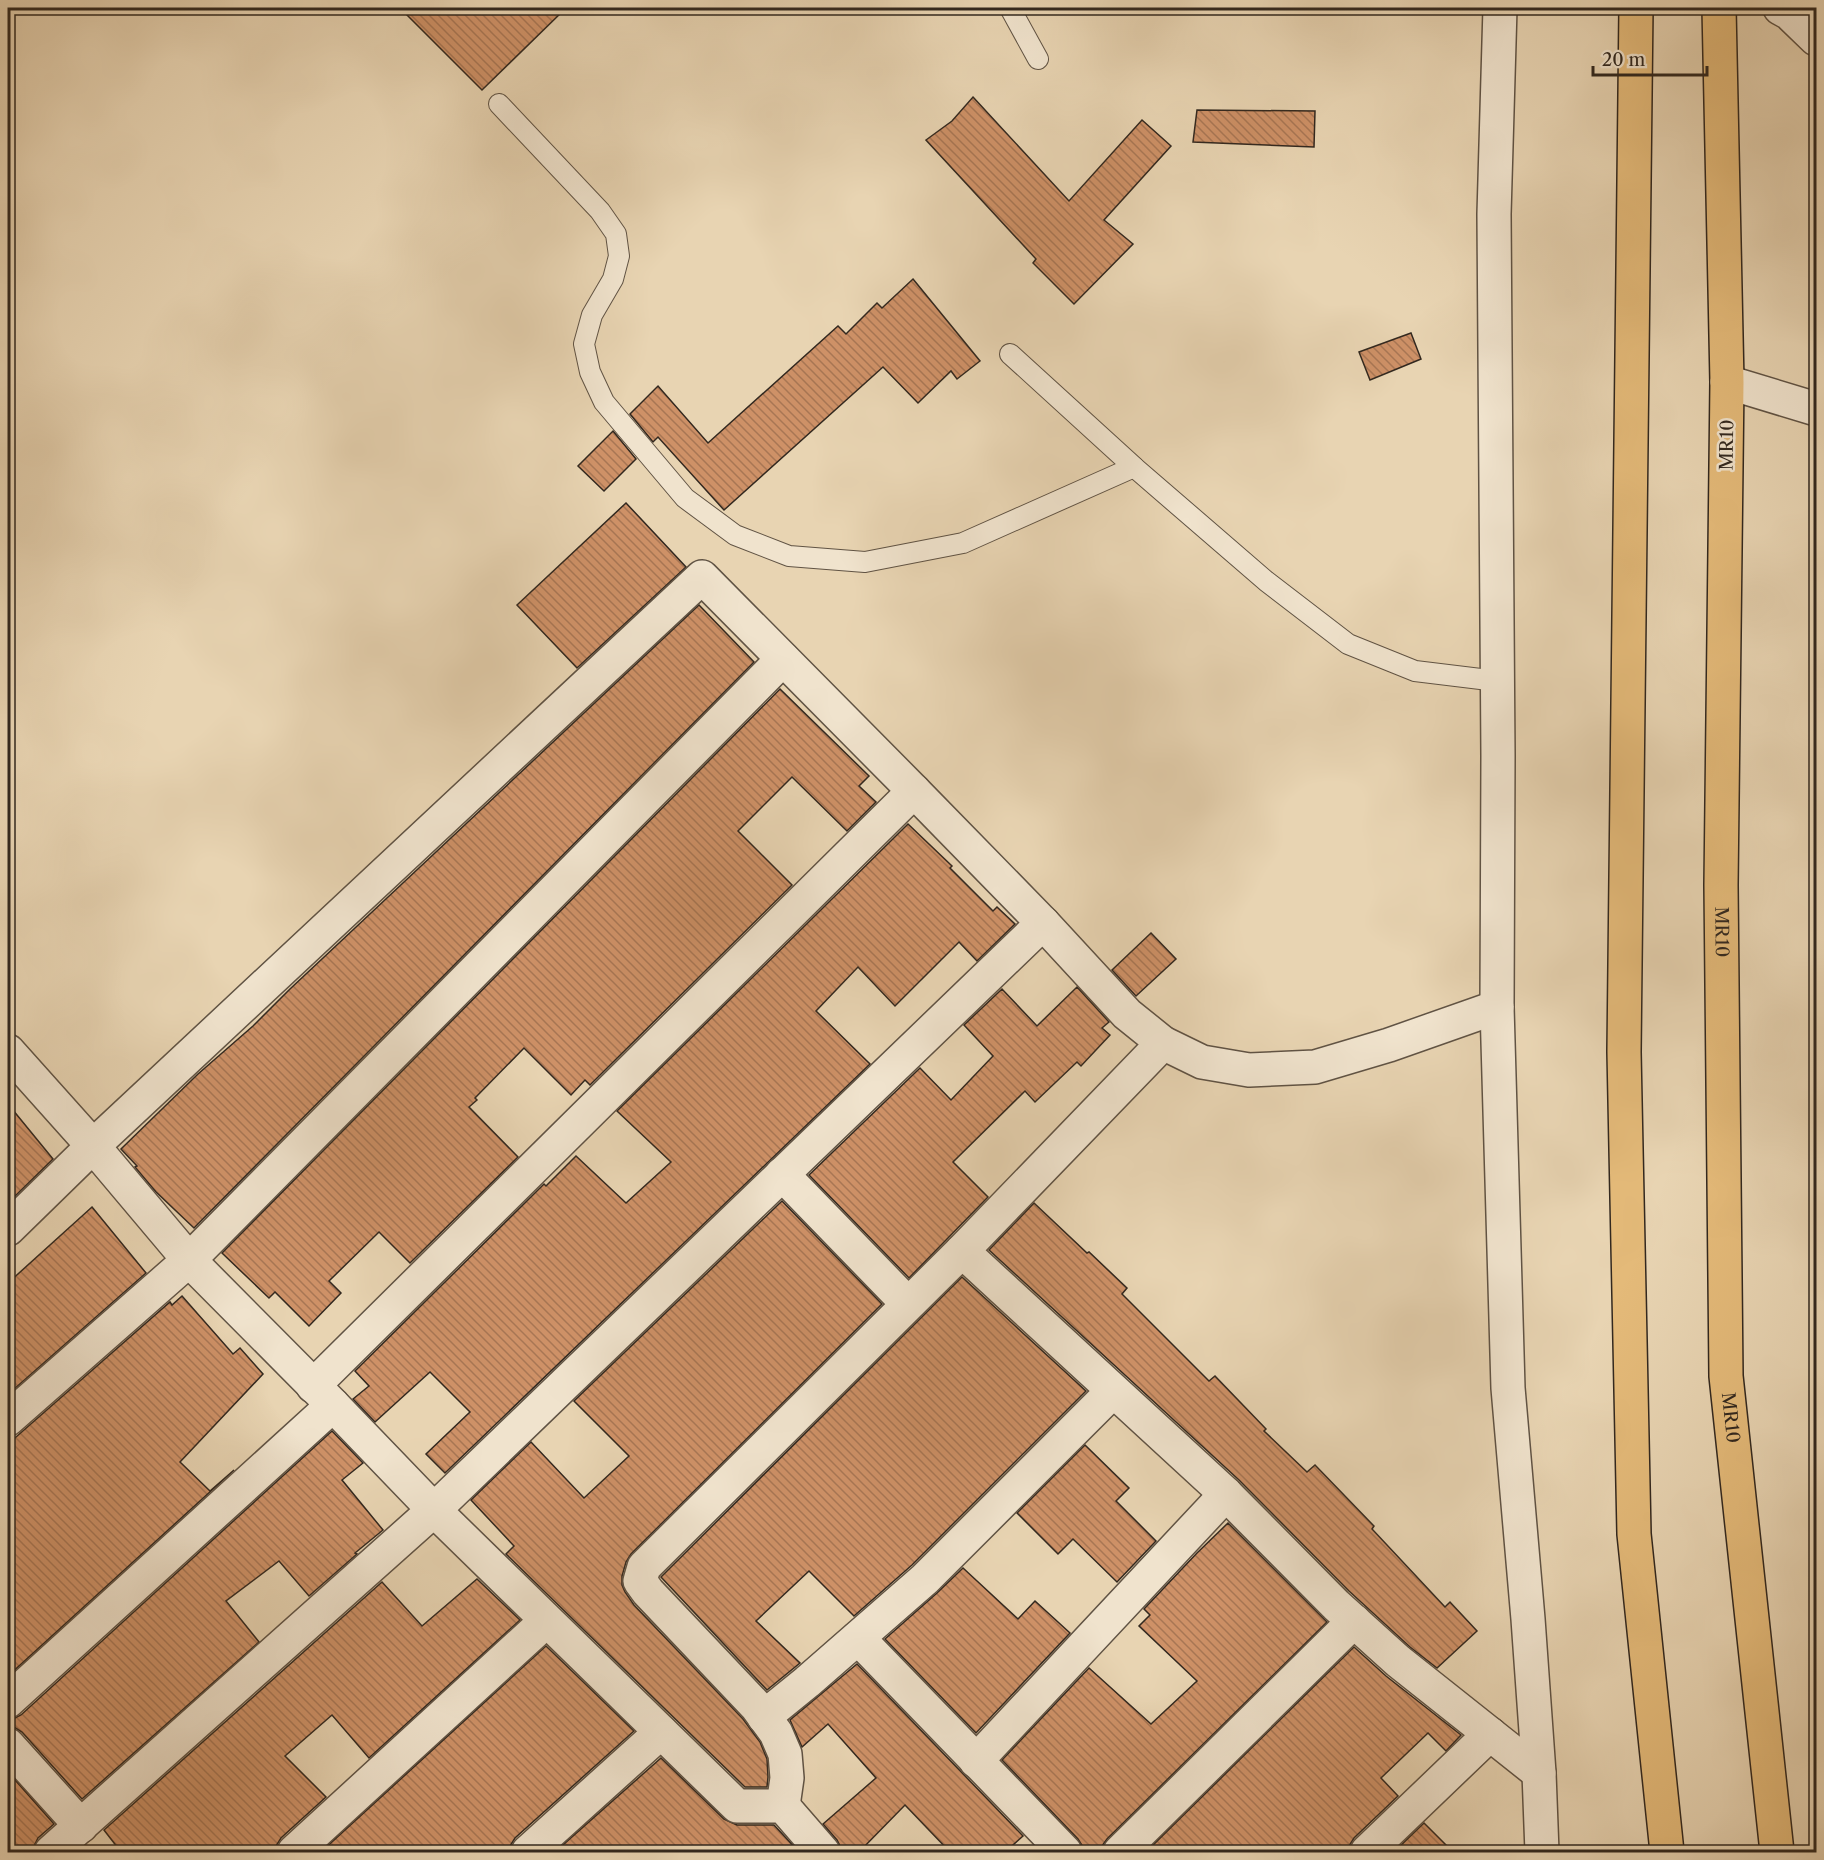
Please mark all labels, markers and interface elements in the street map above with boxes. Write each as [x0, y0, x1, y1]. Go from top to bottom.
scale bar [1593, 39, 1707, 77]
text: 20 m [1602, 49, 1646, 71]
street label: MR10 [1716, 419, 1738, 471]
street label: MR10 [1710, 906, 1733, 958]
street label: MR10 [1717, 1391, 1744, 1444]

